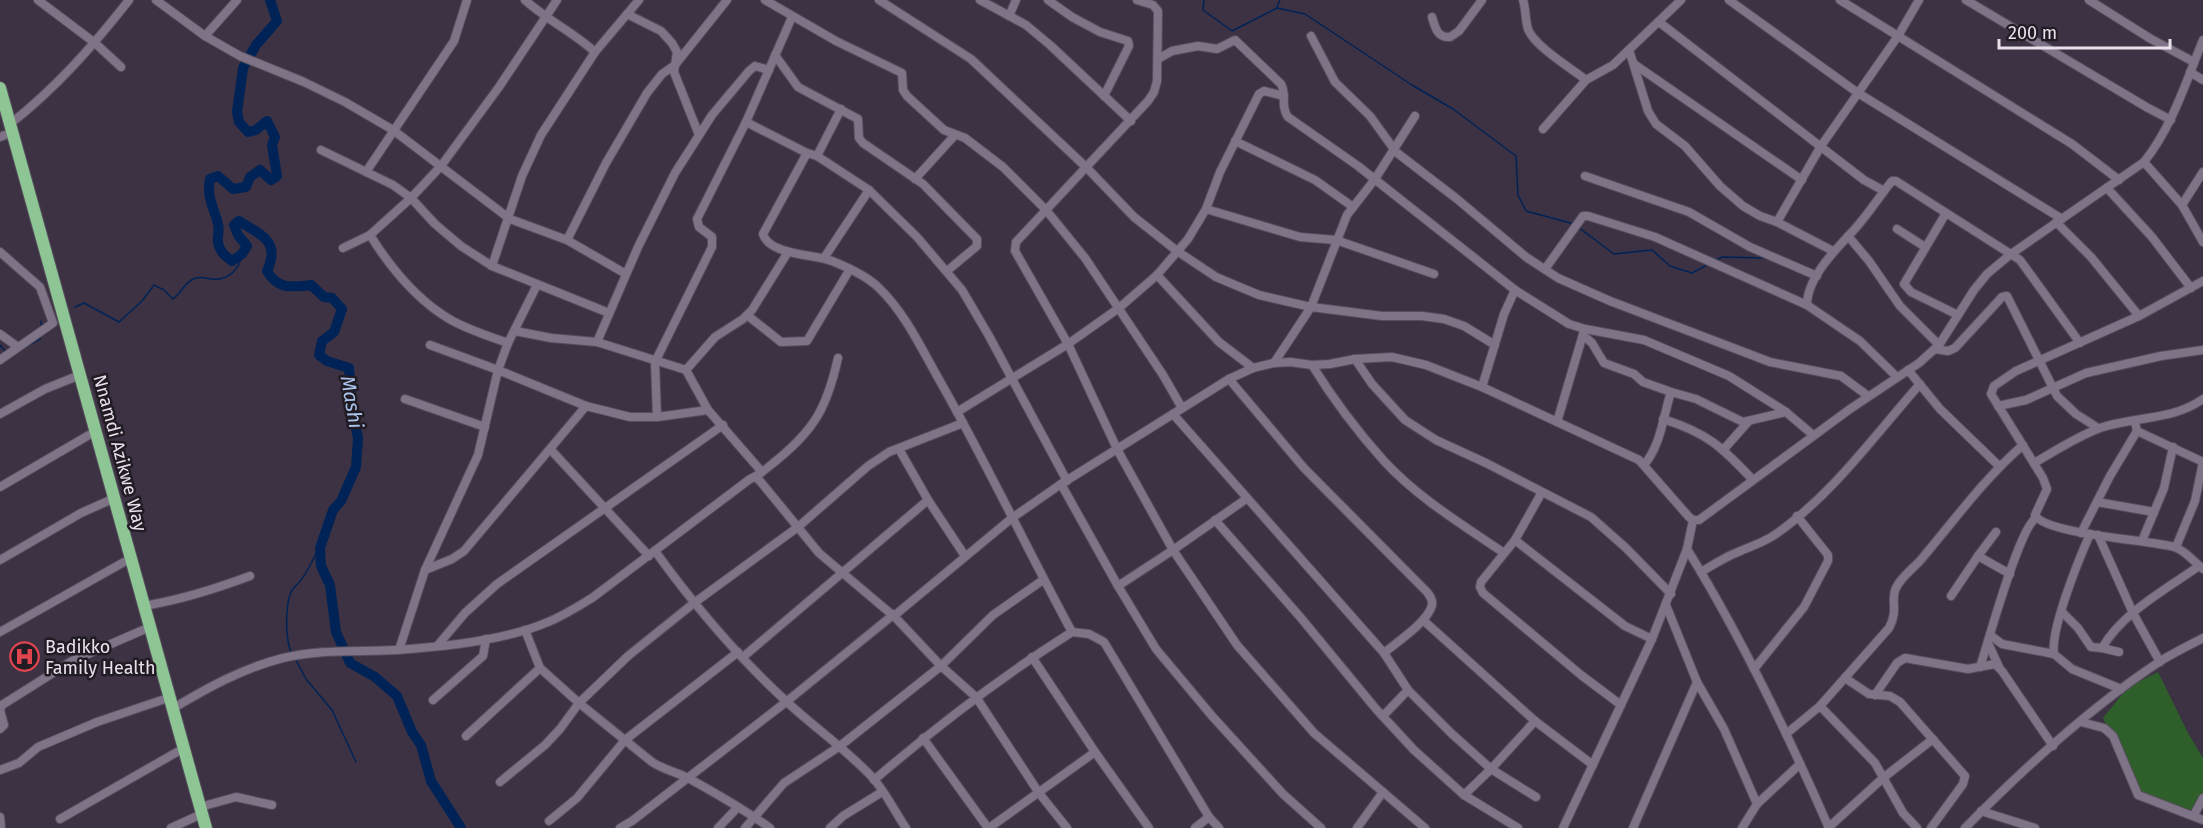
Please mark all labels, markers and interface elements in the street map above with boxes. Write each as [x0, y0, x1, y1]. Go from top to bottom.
scale bar [1999, 12, 2170, 50]
text: 200 m [2008, 22, 2057, 44]
street label: Nnamdi Azikwe Way [88, 372, 152, 534]
water label: Mashi [336, 374, 369, 431]
place label: Badikko Family Health [45, 636, 156, 679]
hospital icon: Badikko Family Health [8, 641, 40, 673]

